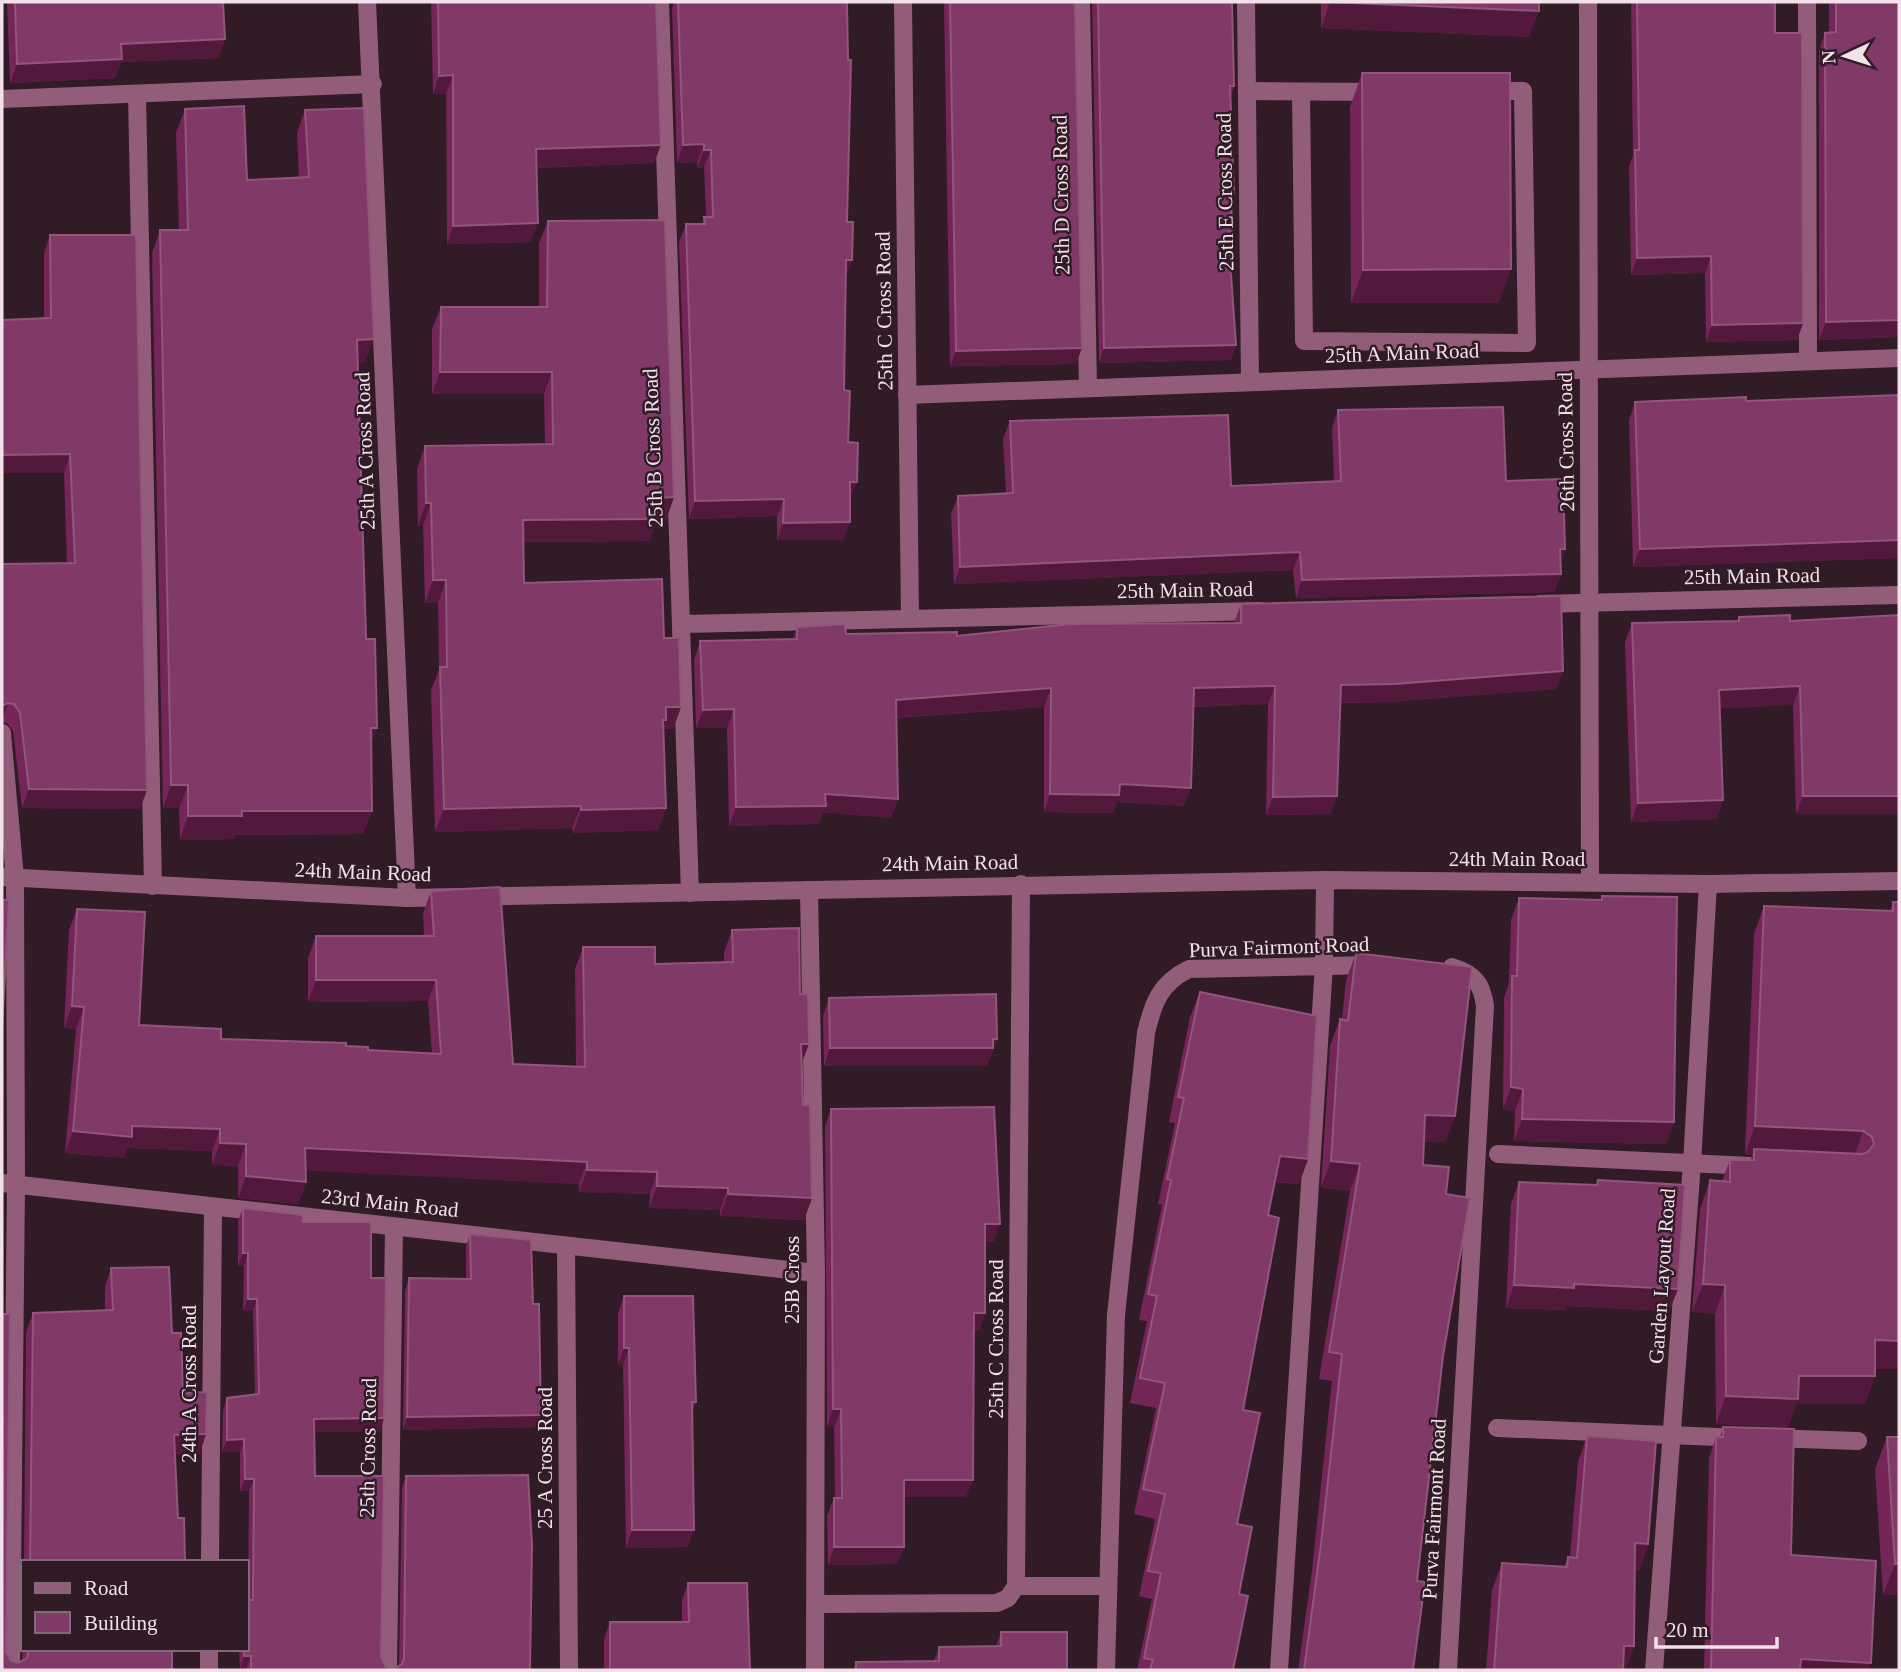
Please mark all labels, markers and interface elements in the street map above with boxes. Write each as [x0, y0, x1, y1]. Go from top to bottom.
north arrow [1810, 21, 1880, 91]
text: N [1818, 49, 1839, 65]
street label: 25th E Cross Road [1212, 112, 1238, 271]
street label: 25th D Cross Road [1048, 114, 1074, 275]
street label: 25th C Cross Road [871, 231, 897, 391]
street label: 25th A Main Road [1324, 338, 1480, 368]
street label: 25th B Cross Road [638, 367, 668, 528]
street label: 25th A Cross Road [350, 371, 380, 530]
street label: 26th Cross Road [1553, 371, 1579, 512]
street label: 25th Main Road [1684, 563, 1821, 589]
street label: 25th Main Road [1117, 577, 1254, 603]
street label: 24th Main Road [1449, 847, 1586, 871]
street label: 24th Main Road [882, 850, 1019, 876]
street label: 24th Main Road [294, 858, 432, 886]
street label: Purva Fairmont Road [1188, 932, 1370, 962]
street label: 23rd Main Road [320, 1184, 460, 1222]
street label: Garden Layout Road [1644, 1187, 1680, 1365]
street label: 25B Cross [780, 1236, 804, 1324]
street label: 25th C Cross Road [984, 1259, 1008, 1419]
street label: 24th A Cross Road [177, 1304, 201, 1463]
street label: 25th Cross Road [355, 1377, 381, 1518]
street label: 25 A Cross Road [533, 1387, 557, 1529]
street label: Purva Fairmont Road [1417, 1418, 1451, 1600]
legend [21, 1560, 248, 1651]
text: Road [84, 1576, 129, 1600]
scale bar [1656, 1606, 1777, 1650]
text: Building [84, 1611, 158, 1635]
text: 20 m [1666, 1618, 1709, 1642]

